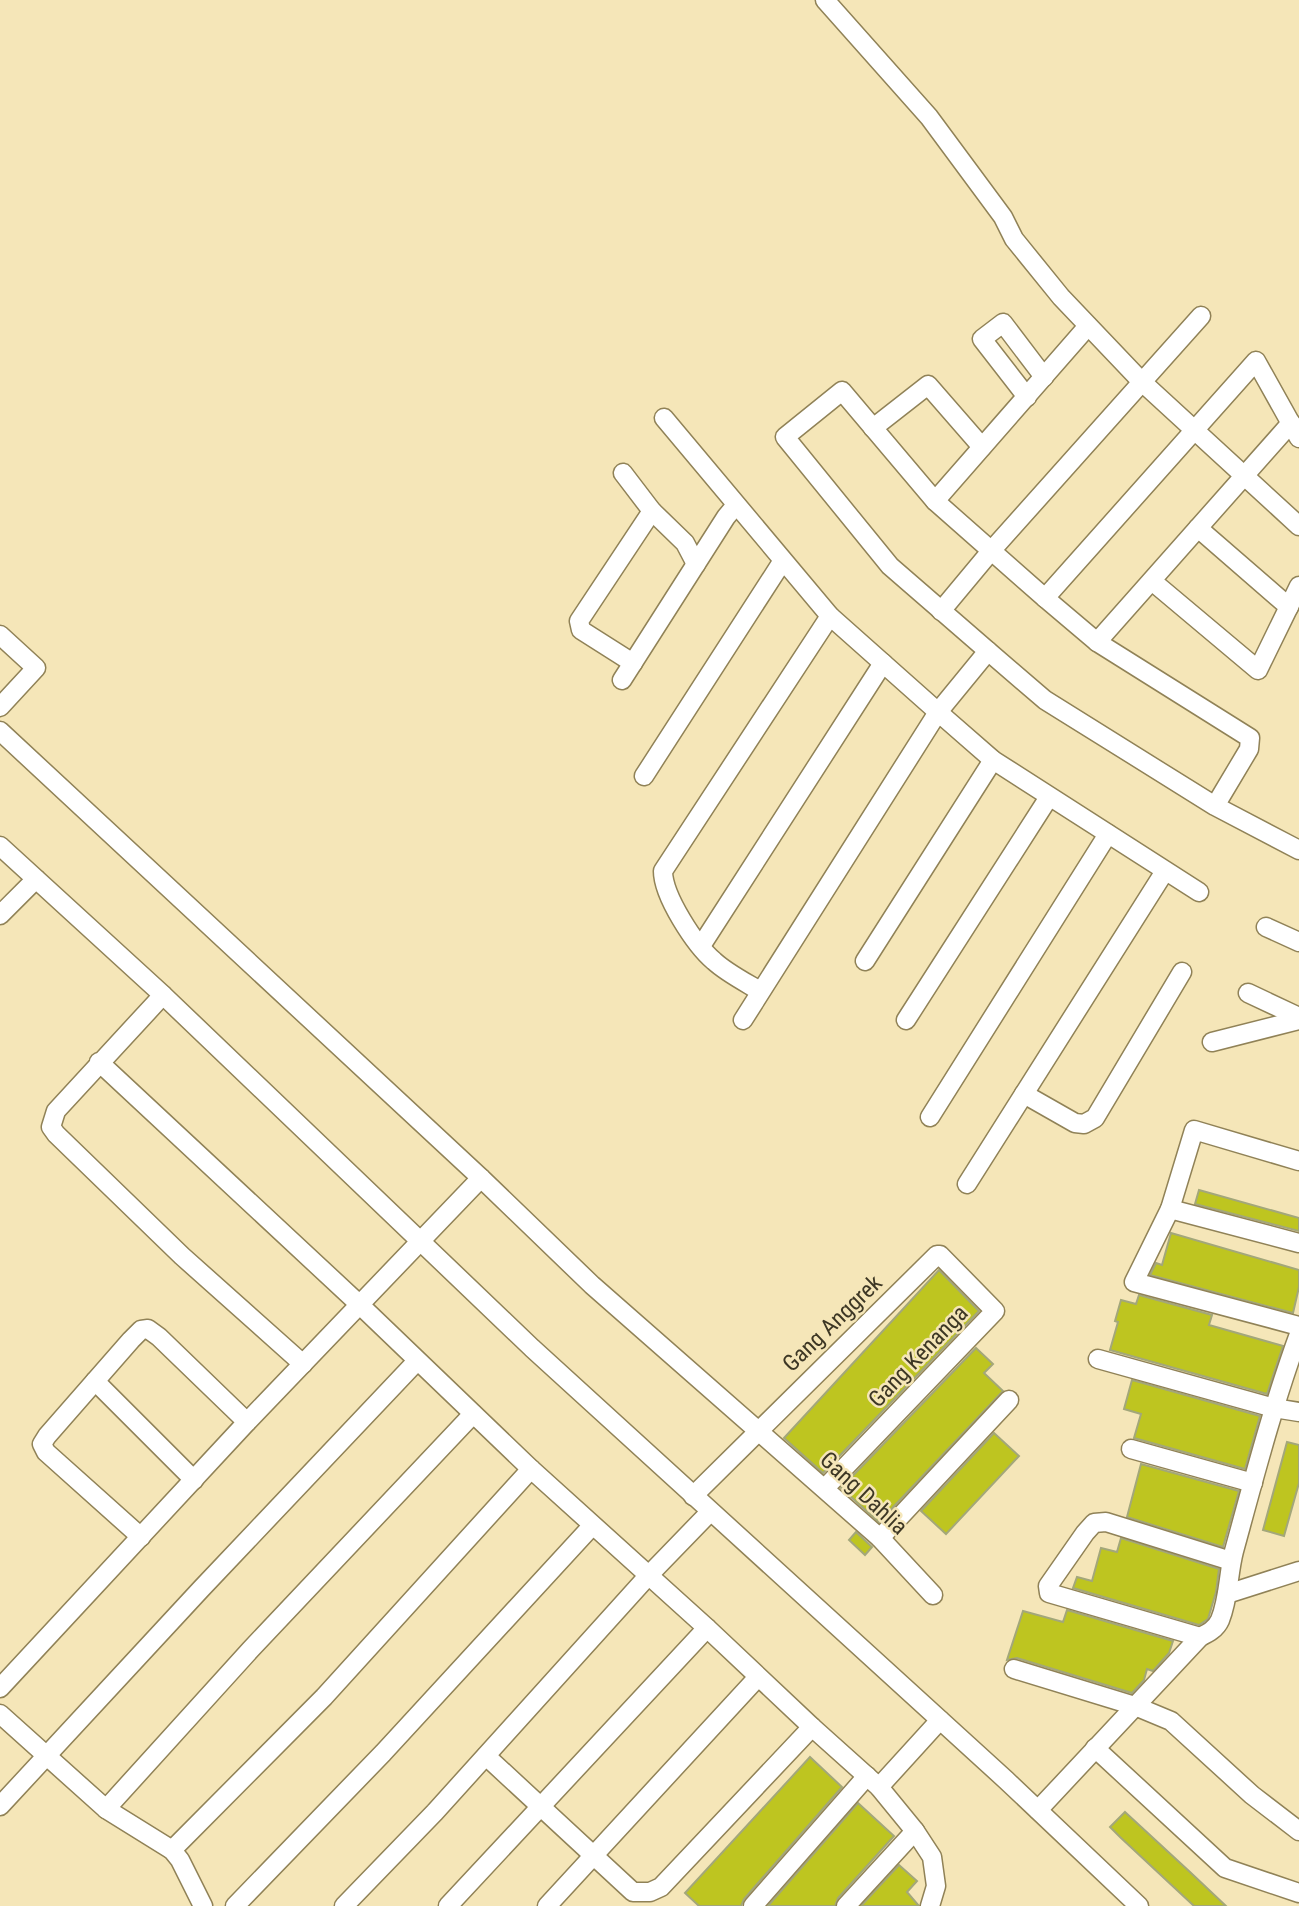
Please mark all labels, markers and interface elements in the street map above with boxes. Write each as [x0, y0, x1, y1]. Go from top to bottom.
street label: Gang Anggrek [777, 1269, 888, 1377]
street label: Gang Kenanga [863, 1300, 974, 1413]
street label: Gang Dahlia [815, 1446, 913, 1540]

